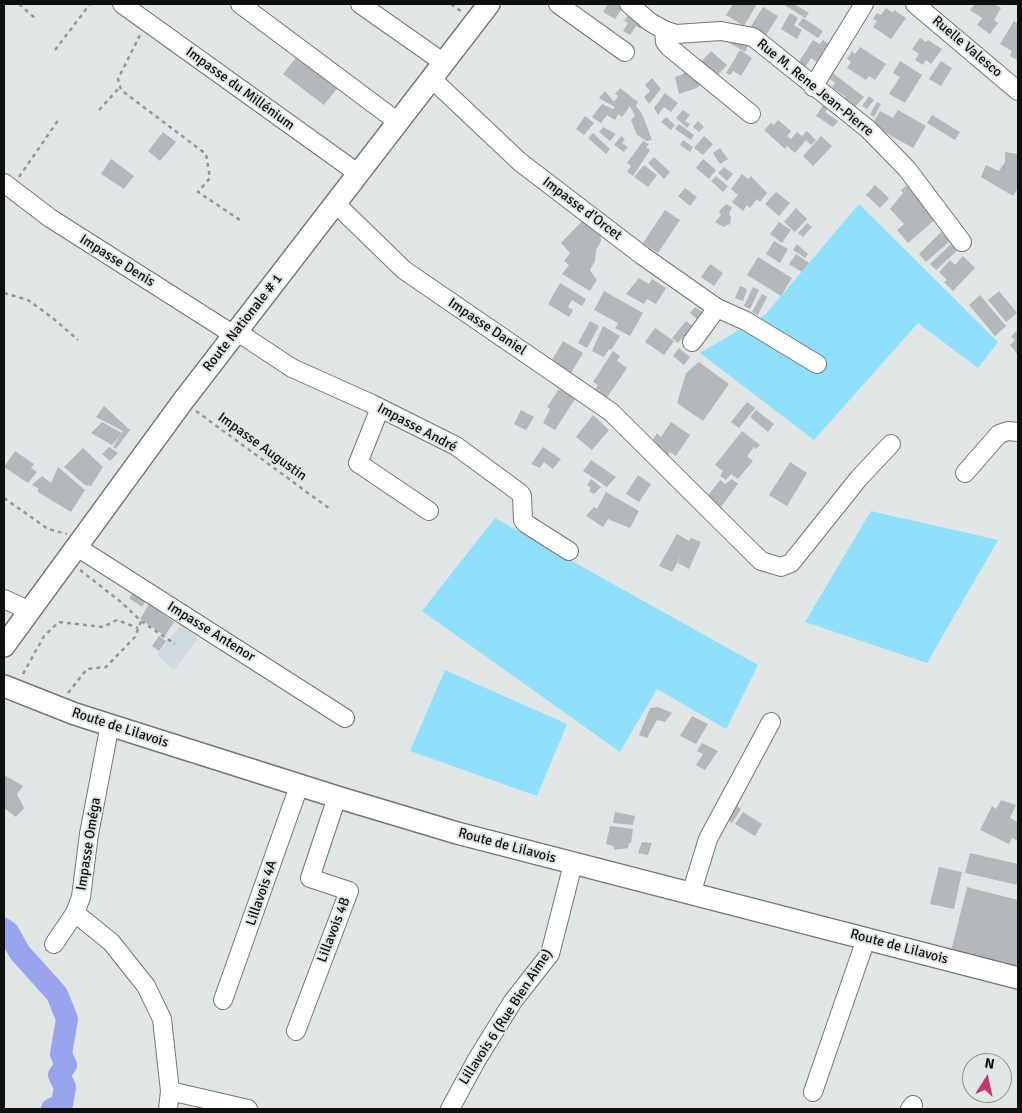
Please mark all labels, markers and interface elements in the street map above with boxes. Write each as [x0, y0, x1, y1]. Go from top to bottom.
street label: Ruelle Valesco [929, 13, 1005, 81]
street label: Rue M. Rene Jean-Pierre [753, 36, 877, 140]
street label: Impasse du Millénium [182, 44, 298, 134]
street label: Impasse d'Orcet [539, 174, 625, 244]
street label: Impasse Denis [76, 231, 158, 291]
street label: Route Nationale # 1 [200, 271, 286, 375]
street label: Impasse Daniel [445, 295, 529, 359]
street label: Impasse André [374, 400, 460, 456]
street label: Impasse Augustin [214, 409, 310, 485]
street label: Impasse Antenor [164, 598, 258, 666]
street label: Route de Lilavois [69, 704, 171, 752]
street label: Impasse Oméga [73, 796, 105, 892]
street label: Route de Lilavois [456, 825, 558, 867]
street label: Lillavois 4A [243, 858, 281, 928]
street label: Lillavois 4B [314, 895, 354, 965]
street label: Route de Lilavois [848, 926, 950, 968]
street label: Lillavois 6 (Rue Bien Aime) [456, 946, 556, 1088]
north arrow [962, 1053, 1012, 1103]
text: N [983, 1055, 996, 1073]

